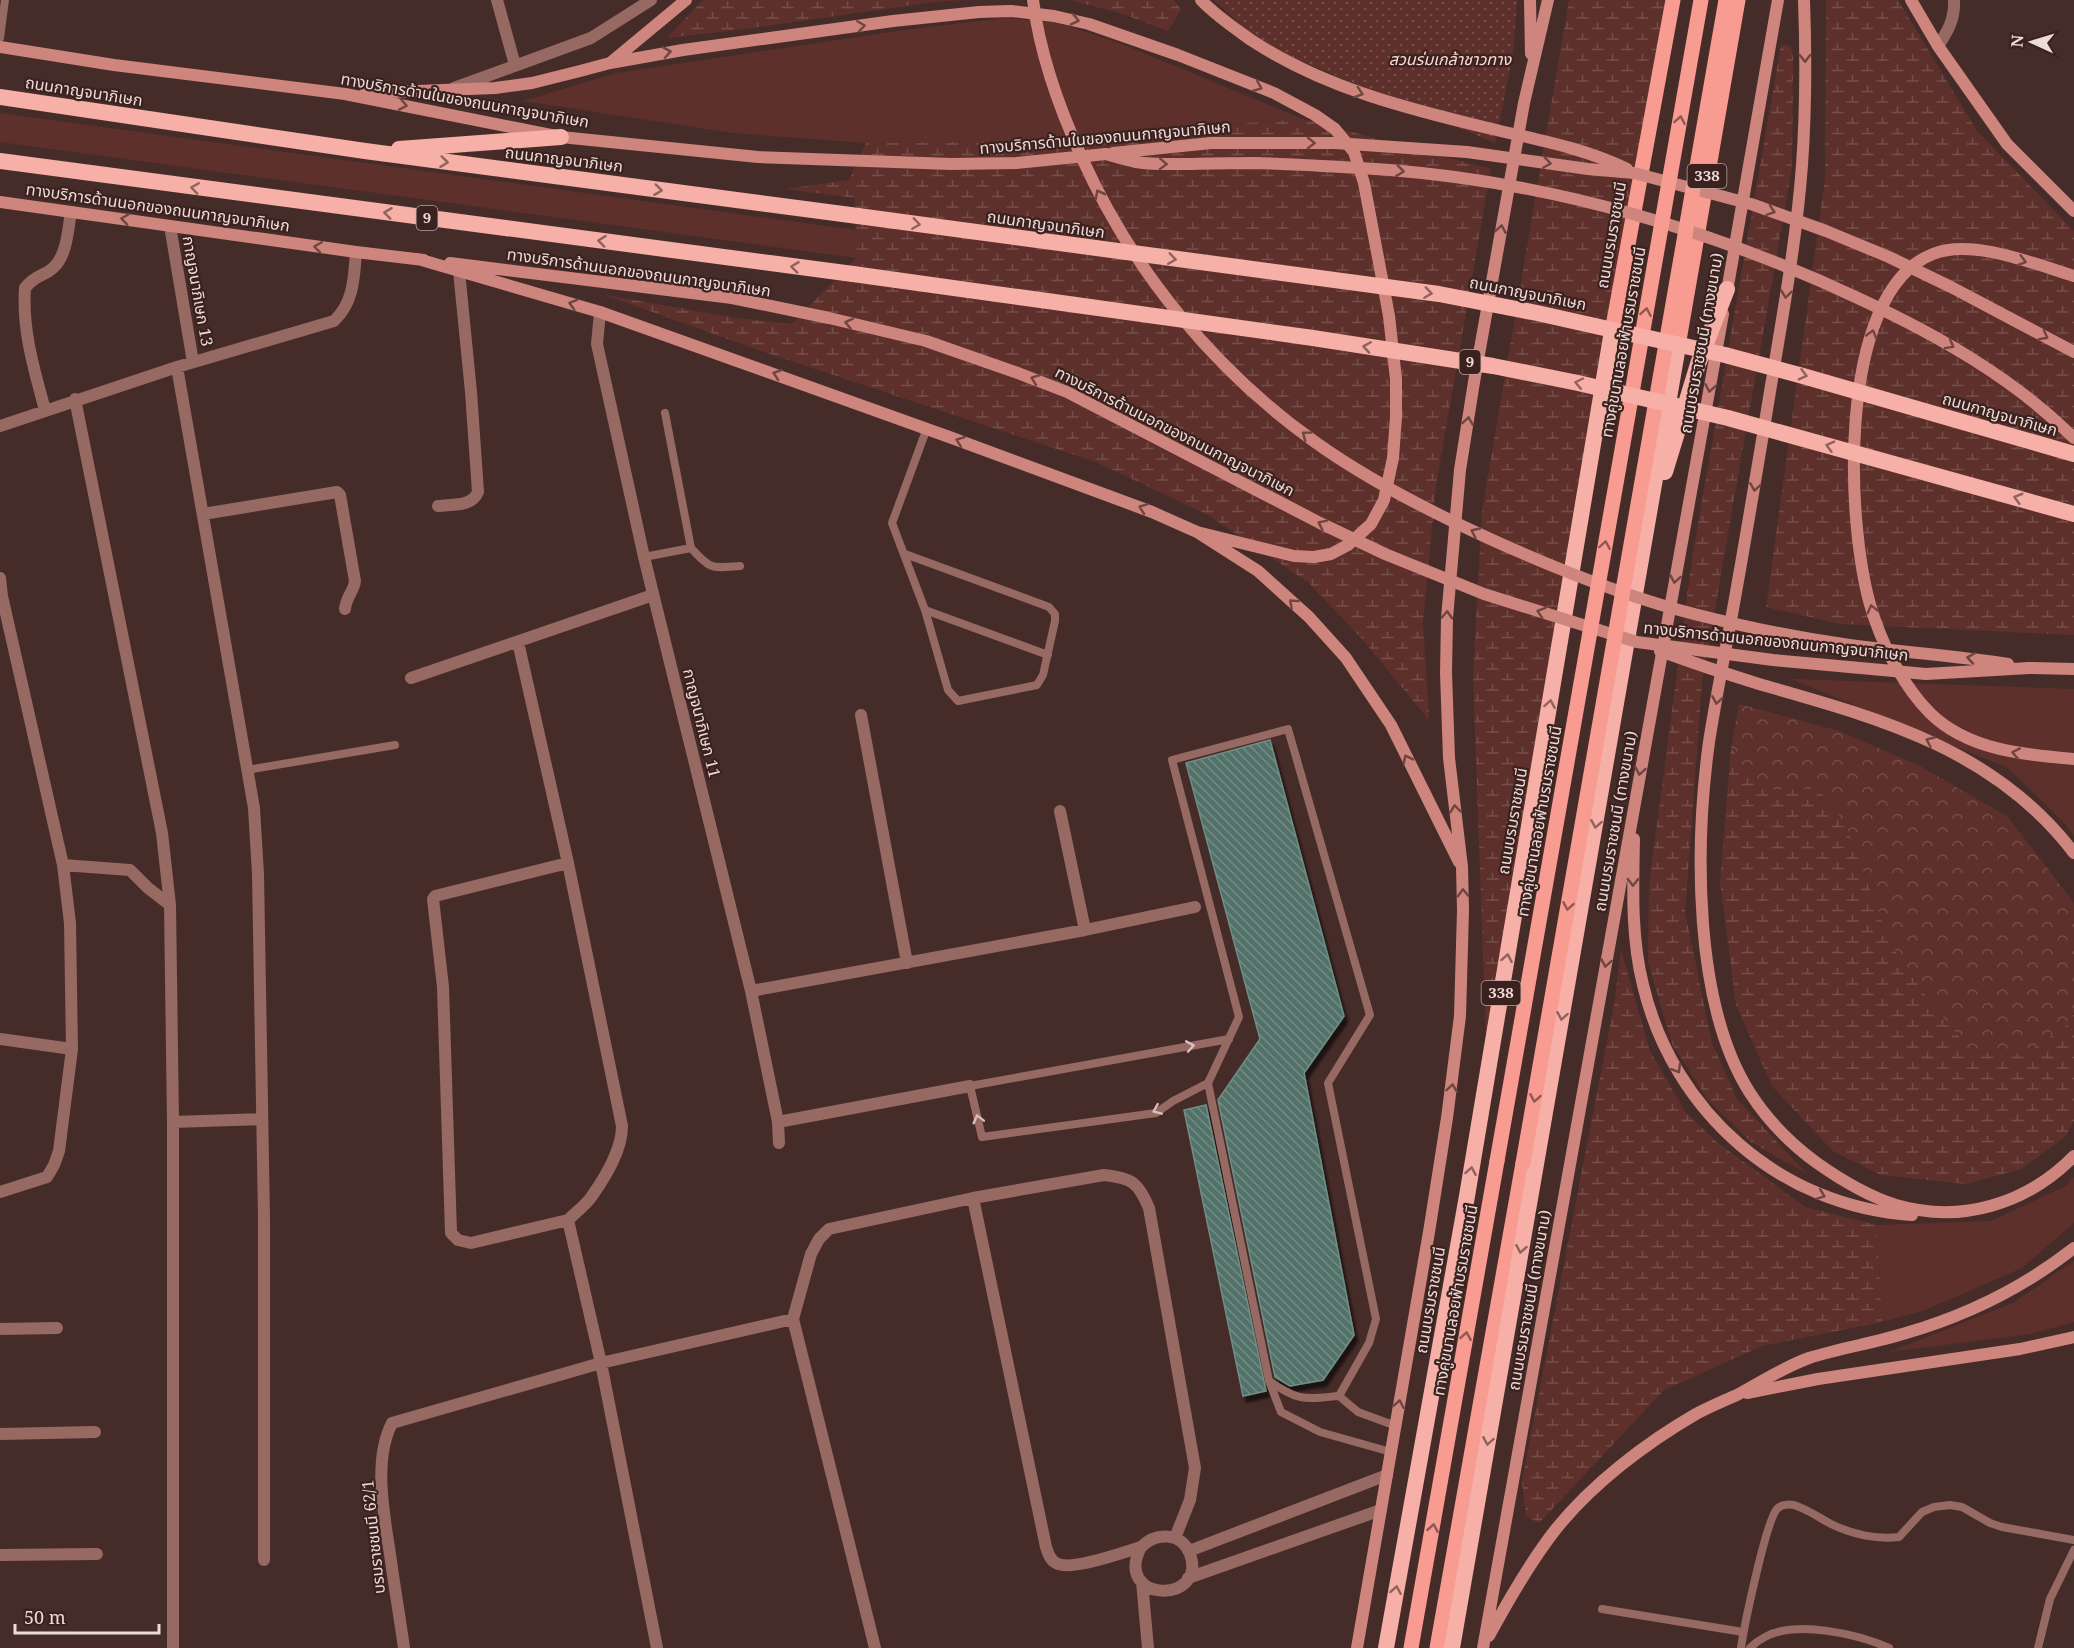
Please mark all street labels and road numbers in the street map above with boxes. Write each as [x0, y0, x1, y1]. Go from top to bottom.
street label: ทางบริการด้านในของถนนกาญจนาภิเษก [339, 67, 591, 133]
street label: ถนนกาญจนาภิเษก [24, 71, 144, 111]
street label: ทางบริการด้านในของถนนกาญจนาภิเษก [979, 115, 1231, 159]
street label: ถนนกาญจนาภิเษก [504, 141, 624, 177]
road number: 338 [1688, 164, 1726, 188]
street label: ทางบริการด้านนอกของถนนกาญจนาภิเษก [25, 178, 291, 236]
street label: ถนนบรมราชชนนี [1591, 180, 1631, 290]
street label: ถนนกาญจนาภิเษก [986, 205, 1106, 243]
road number: 9 [416, 206, 438, 230]
street label: กาญจนาภิเษก 13 [177, 234, 219, 348]
street label: ทางบริการด้านนอกของถนนกาญจนาภิเษก [506, 243, 772, 301]
street label: ทางคู่ขนานลอยฟ้าบรมราชชนนี [1595, 245, 1651, 439]
street label: ถนนบรมราชชนนี (ทางขนาน) [1674, 251, 1728, 435]
street label: ถนนกาญจนาภิเษก [1468, 271, 1588, 315]
road number: 9 [1460, 350, 1480, 374]
street label: ทางบริการด้านนอกของถนนกาญจนาภิเษก [1051, 361, 1299, 501]
street label: ถนนกาญจนาภิเษก [1940, 387, 2060, 441]
street label: ทางบริการด้านนอกของถนนกาญจนาภิเษก [1642, 616, 1910, 666]
street label: กาญจนาภิเษก 11 [678, 666, 726, 780]
street label: ทางคู่ขนานลอยฟ้าบรมราชชนนี [1511, 724, 1567, 918]
street label: ถนนบรมราชชนนี (ทางขนาน) [1588, 729, 1642, 913]
street label: ถนนบรมราชชนนี [1492, 766, 1532, 876]
road number: 338 [1482, 981, 1520, 1005]
street label: ทางคู่ขนานลอยฟ้าบรมราชชนนี [1427, 1203, 1483, 1397]
street label: ถนนบรมราชชนนี (ทางขนาน) [1502, 1208, 1556, 1392]
street label: ถนนบรมราชชนนี [1410, 1245, 1450, 1355]
street label: บรมราชชนนี 62/1 [356, 1479, 390, 1595]

